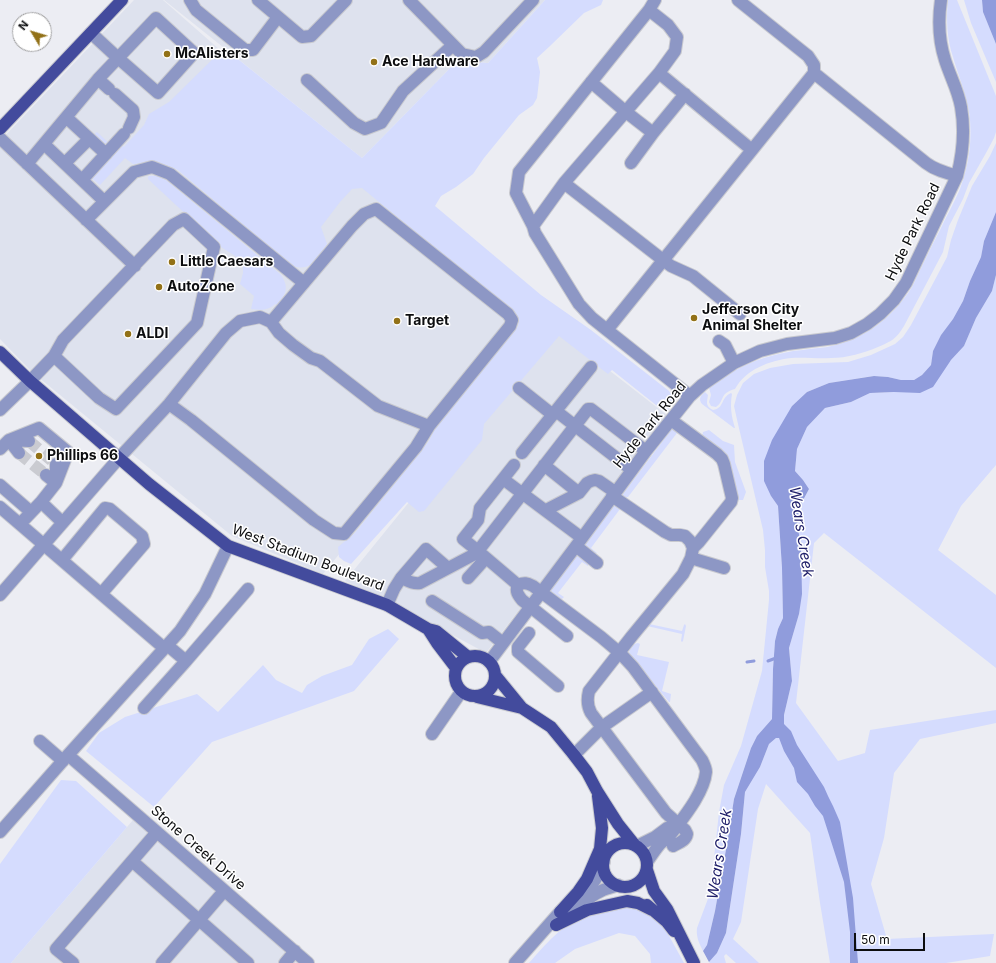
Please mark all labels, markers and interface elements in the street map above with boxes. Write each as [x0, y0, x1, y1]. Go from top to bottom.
north arrow [12, 12, 52, 52]
text: N [15, 18, 31, 33]
place label: McAlisters [175, 46, 249, 62]
marker: McAlisters [162, 49, 172, 59]
place label: Ace Hardware [382, 54, 478, 70]
marker: Ace Hardware [369, 57, 379, 67]
street label: Hyde Park Road [882, 180, 944, 284]
place label: Little Caesars [180, 254, 273, 270]
marker: Little Caesars [167, 257, 177, 267]
place label: AutoZone [167, 279, 235, 295]
marker: AutoZone [154, 282, 164, 292]
place label: Jefferson City Animal Shelter [702, 302, 802, 334]
place label: Target [405, 313, 449, 329]
marker: Jefferson City Animal Shelter [689, 313, 699, 323]
marker: Target [392, 316, 402, 326]
place label: ALDI [136, 326, 168, 342]
marker: ALDI [123, 329, 133, 339]
street label: Hyde Park Road [610, 378, 690, 472]
place label: Phillips 66 [47, 448, 118, 464]
marker: Phillips 66 [34, 451, 44, 461]
water label: Wears Creek [785, 485, 817, 579]
street label: West Stadium Boulevard [230, 521, 386, 595]
street label: Stone Creek Drive [147, 802, 249, 894]
water label: Wears Creek [704, 807, 736, 901]
scale bar [856, 925, 927, 951]
text: 50 m [861, 932, 890, 947]

